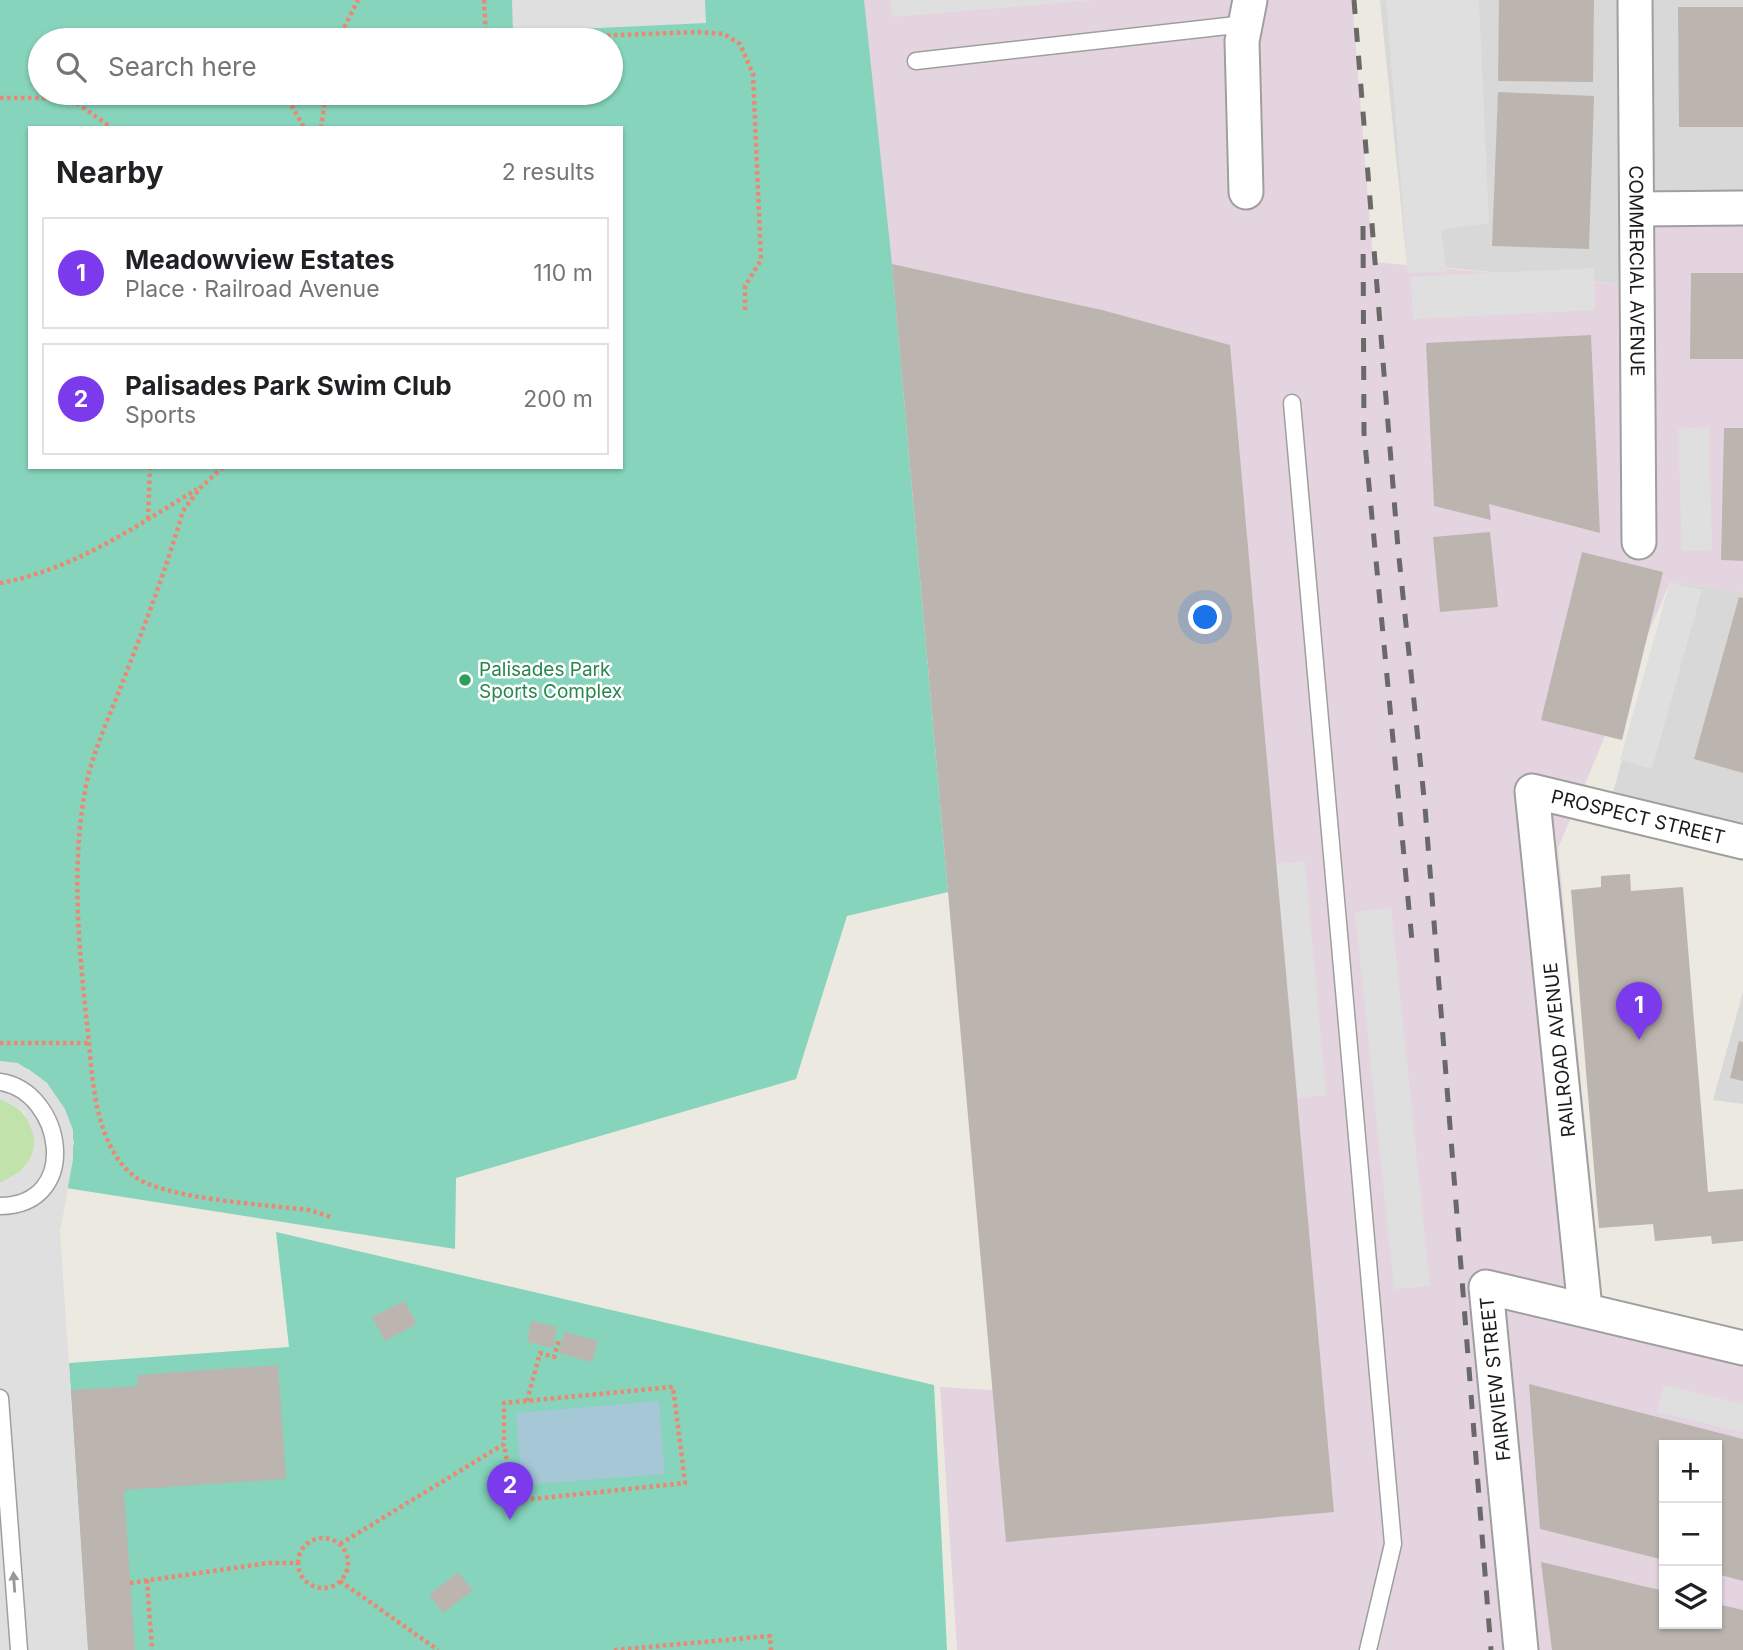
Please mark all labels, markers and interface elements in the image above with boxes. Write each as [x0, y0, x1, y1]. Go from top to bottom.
search box [28, 28, 623, 105]
icon: search [52, 48, 90, 86]
text: Search here [108, 51, 257, 82]
text: Nearby [56, 154, 164, 190]
text: 2 results [502, 158, 595, 186]
street label: COMMERCIAL AVENUE [1624, 165, 1649, 377]
text: Meadowview Estates [125, 244, 395, 275]
text: 1 [76, 259, 86, 287]
text: 110 m [533, 259, 593, 287]
text: Place · Railroad Avenue [125, 275, 380, 303]
text: Palisades Park Swim Club [125, 370, 452, 401]
text: 2 [74, 385, 88, 413]
text: 200 m [523, 385, 593, 413]
text: Sports [125, 401, 196, 429]
your location [1188, 600, 1222, 634]
place label: Palisades Park Sports Complex [479, 658, 622, 703]
marker: Palisades Park Sports Complex [457, 672, 473, 688]
street label: PROSPECT STREET [1549, 785, 1727, 849]
street label: RAILROAD AVENUE [1539, 961, 1580, 1139]
pin: 1 [1616, 982, 1662, 1040]
street label: FAIRVIEW STREET [1475, 1296, 1516, 1462]
map controls [1659, 1440, 1722, 1629]
button: + [1659, 1440, 1722, 1503]
pin: 2 [487, 1462, 533, 1520]
button: − [1659, 1503, 1722, 1566]
button: layers [1659, 1566, 1722, 1629]
one-way arrow [8, 1571, 19, 1593]

